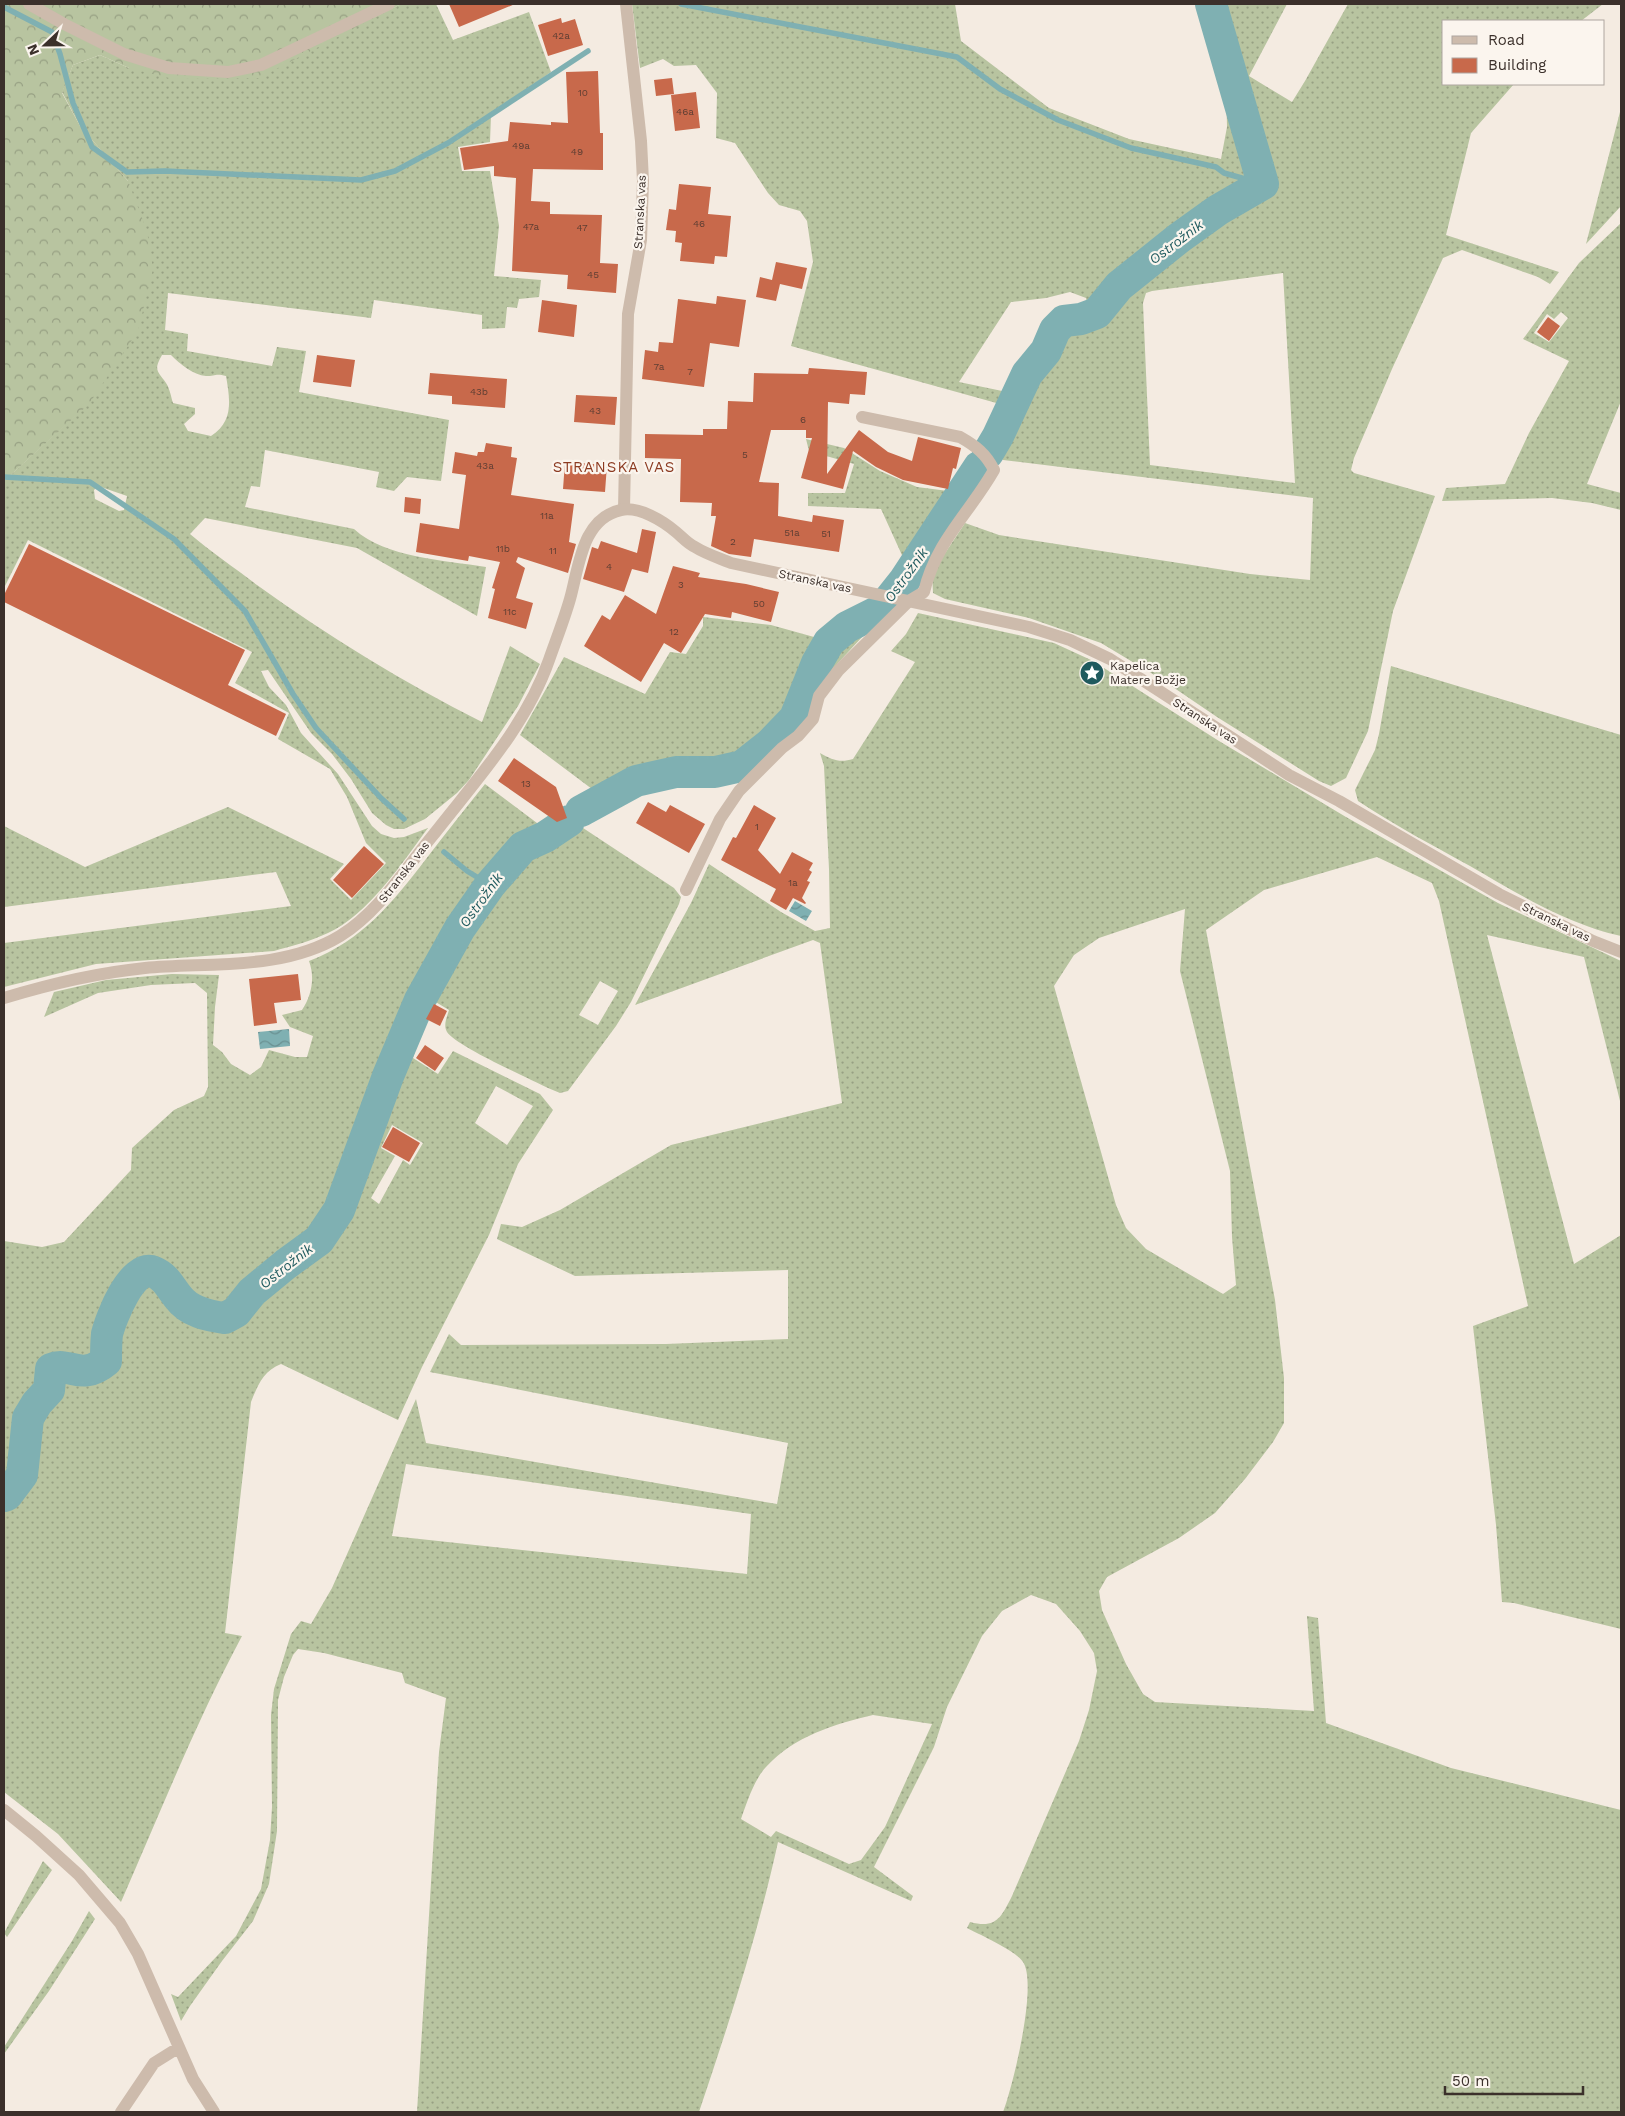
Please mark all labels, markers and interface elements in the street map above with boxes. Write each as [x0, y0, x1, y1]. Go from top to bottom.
north arrow [20, 20, 70, 70]
legend [1442, 20, 1605, 85]
house number: 42a [552, 30, 570, 41]
text: Road [1488, 31, 1525, 49]
text: N [24, 42, 42, 58]
text: Building [1488, 56, 1546, 74]
house number: 10 [578, 87, 588, 98]
house number: 46a [676, 106, 694, 117]
house number: 49a [512, 140, 530, 151]
house number: 49 [571, 146, 583, 157]
street label: Stranska vas [631, 175, 649, 249]
water label: Ostrožnik [1146, 216, 1206, 267]
house number: 46 [693, 218, 705, 229]
house number: 47a [523, 221, 540, 232]
house number: 47 [576, 222, 588, 233]
house number: 45 [587, 269, 599, 280]
house number: 7a [654, 361, 665, 372]
house number: 7 [687, 366, 693, 377]
house number: 43b [470, 386, 488, 397]
house number: 43 [589, 405, 601, 416]
house number: 6 [800, 414, 806, 425]
house number: 5 [742, 449, 748, 460]
district label: STRANSKA VAS [553, 458, 675, 476]
house number: 43a [476, 460, 494, 471]
house number: 11a [540, 510, 554, 521]
house number: 51a [784, 527, 800, 538]
house number: 51 [821, 528, 831, 539]
house number: 2 [730, 536, 736, 547]
house number: 11b [496, 543, 510, 554]
water label: Ostrožnik [881, 544, 931, 605]
house number: 11 [549, 545, 557, 556]
house number: 4 [606, 561, 612, 572]
street label: Stranska vas [777, 566, 853, 596]
house number: 3 [678, 579, 684, 590]
house number: 50 [753, 598, 765, 609]
house number: 11c [503, 606, 517, 617]
house number: 12 [669, 626, 679, 637]
place label: Kapelica Matere Božje [1110, 659, 1186, 687]
place icon: Kapelica Matere Božje [1079, 660, 1105, 686]
street label: Stranska vas [1170, 695, 1240, 747]
house number: 13 [521, 778, 531, 789]
house number: 1 [755, 821, 759, 832]
street label: Stranska vas [376, 838, 432, 906]
water label: Ostrožnik [456, 869, 506, 930]
house number: 1a [788, 877, 798, 888]
street label: Stranska vas [1520, 899, 1592, 945]
water label: Ostrožnik [256, 1240, 316, 1292]
scale bar [1445, 2064, 1582, 2096]
text: 50 m [1452, 2072, 1489, 2090]

